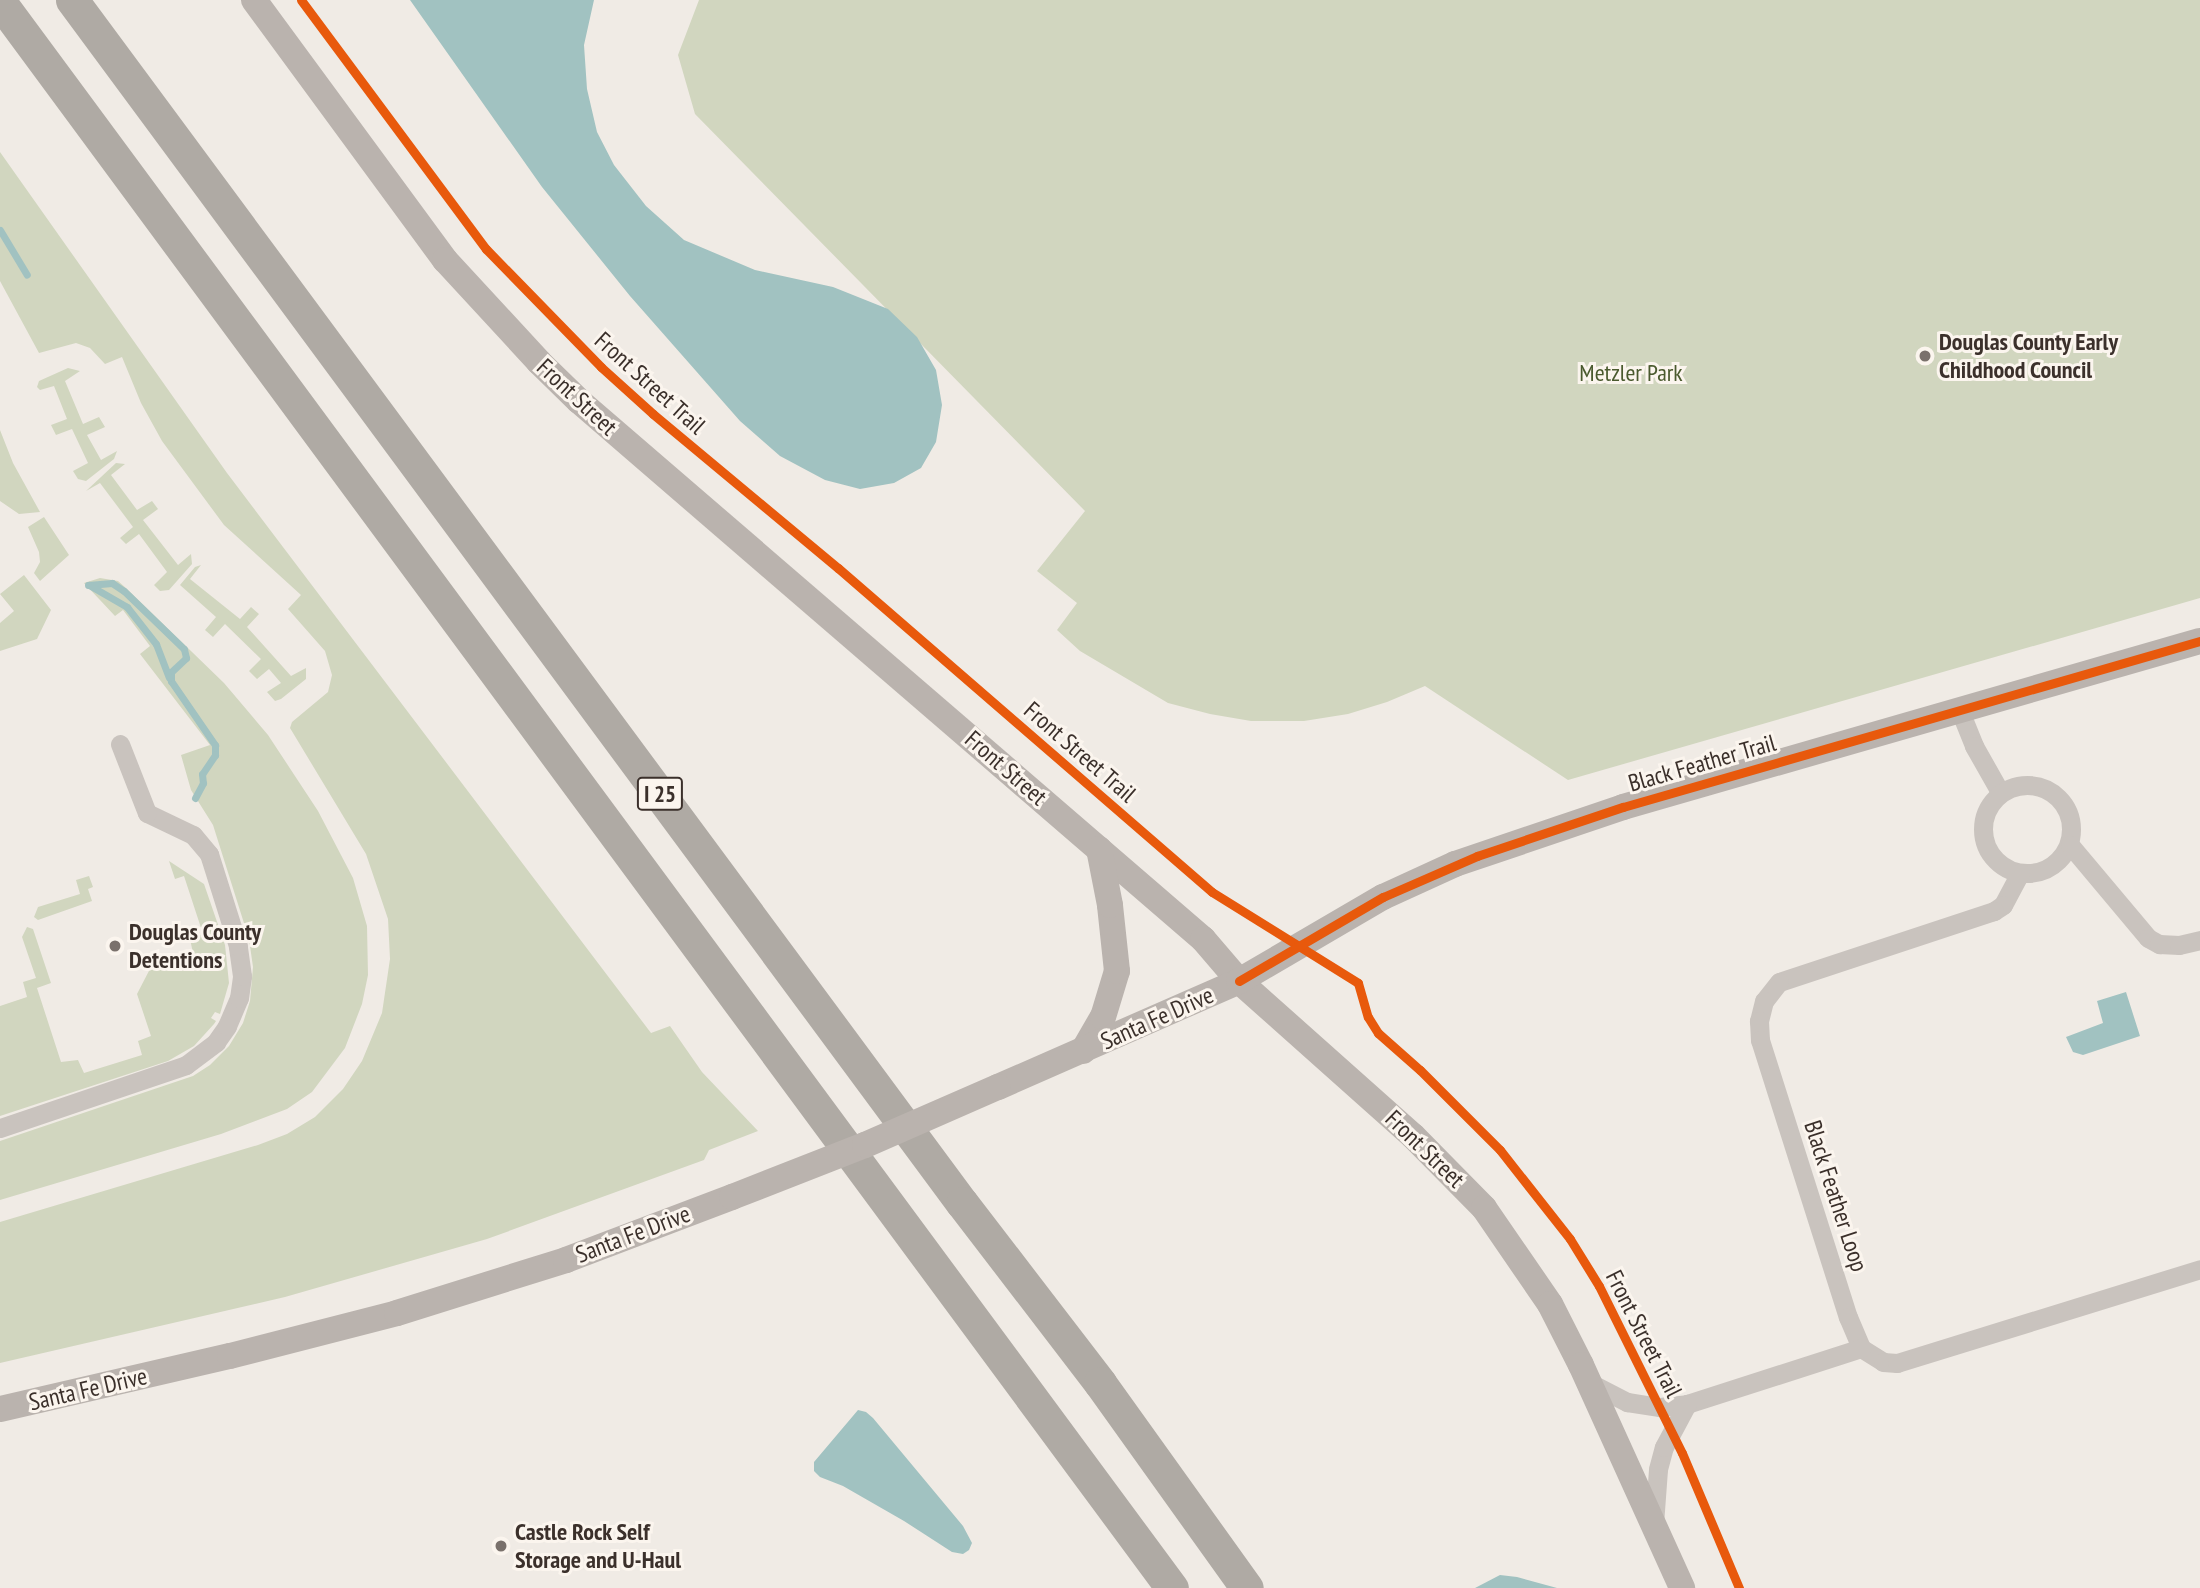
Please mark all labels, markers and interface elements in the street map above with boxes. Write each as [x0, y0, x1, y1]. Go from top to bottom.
street label: Front Street Trail [589, 326, 711, 440]
place label: Douglas County Early Childhood Council [1939, 328, 2119, 384]
marker: Douglas County Early Childhood Council [1917, 348, 1933, 364]
street label: Front Street [531, 353, 623, 441]
park label: Metzler Park [1579, 359, 1683, 387]
street label: Front Street Trail [1018, 695, 1142, 809]
street label: Front Street [959, 725, 1053, 811]
street label: Black Feather Trail [1624, 728, 1780, 798]
road number: I 25 [636, 774, 684, 814]
place label: Douglas County Detentions [129, 918, 261, 974]
marker: Douglas County Detentions [107, 938, 123, 954]
street label: Santa Fe Drive [1096, 980, 1218, 1056]
street label: Front Street [1379, 1104, 1471, 1194]
street label: Black Feather Loop [1798, 1117, 1874, 1275]
street label: Santa Fe Drive [572, 1199, 694, 1269]
street label: Front Street Trail [1600, 1265, 1688, 1403]
street label: Santa Fe Drive [26, 1361, 150, 1417]
place label: Castle Rock Self Storage and U-Haul [515, 1518, 681, 1574]
marker: Castle Rock Self Storage and U-Haul [493, 1538, 509, 1554]

